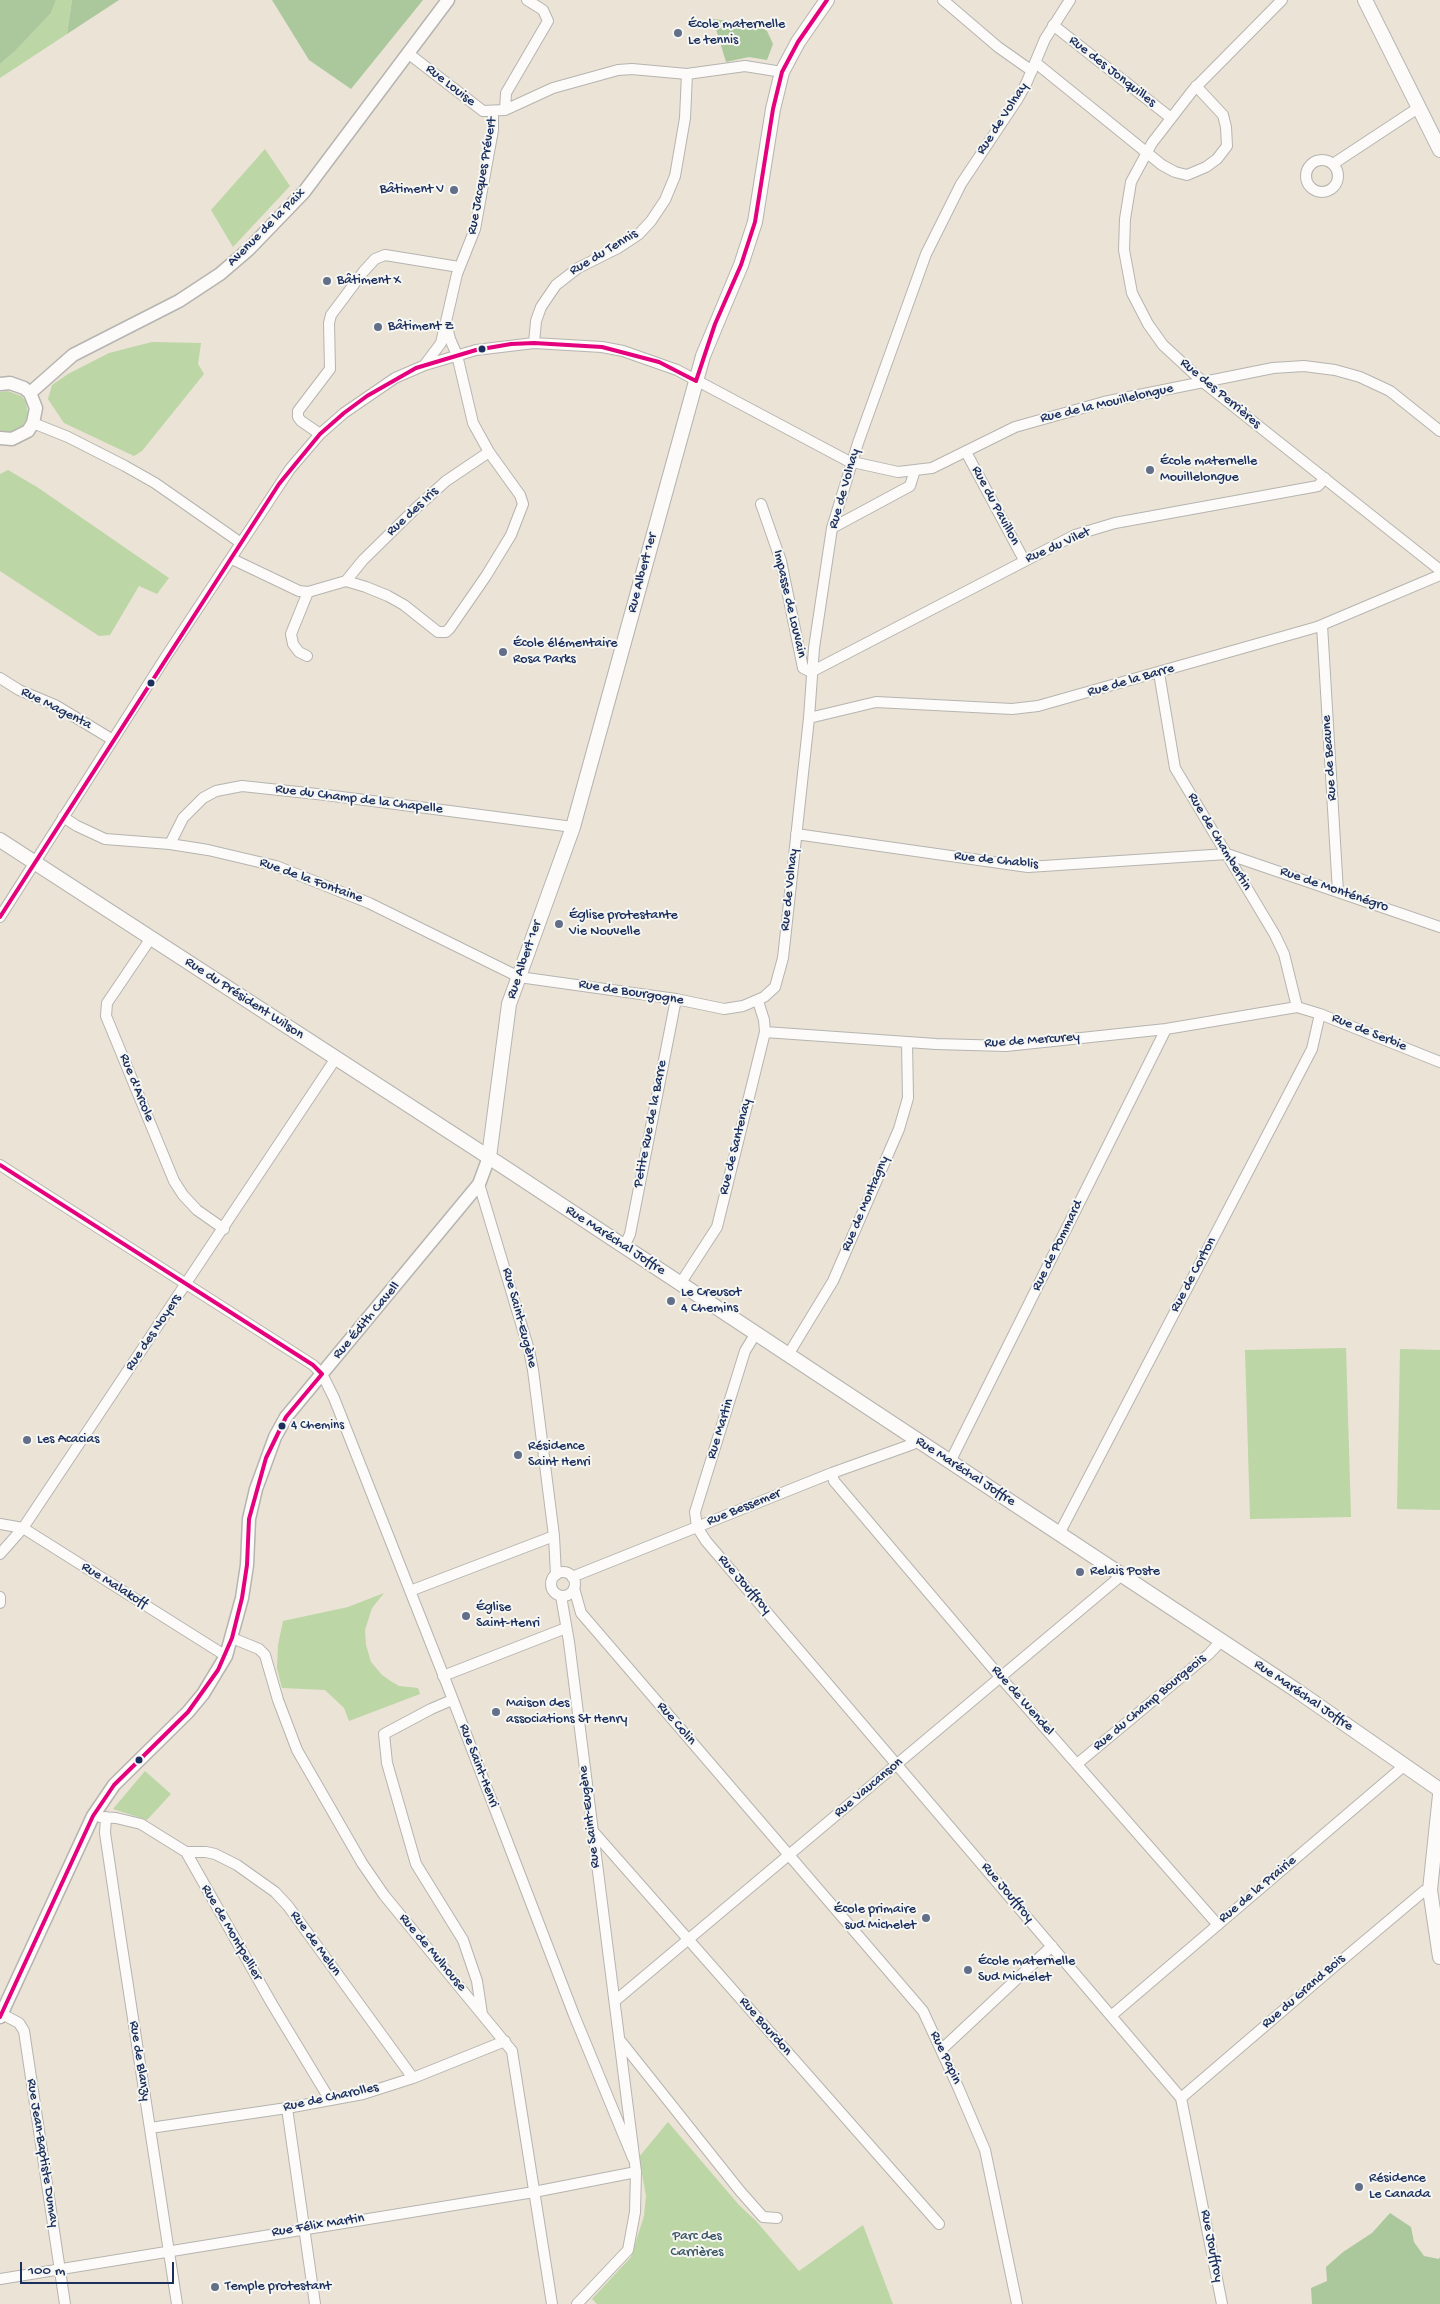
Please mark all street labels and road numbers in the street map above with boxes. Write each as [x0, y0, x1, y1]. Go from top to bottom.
street label: Rue des Jonquilles [1065, 33, 1159, 111]
street label: Rue Louise [422, 61, 478, 111]
street label: Rue de Volnay [973, 80, 1033, 158]
street label: Rue Jacques Prévert [464, 116, 502, 236]
street label: Avenue de la Paix [224, 185, 310, 271]
street label: Rue du Tennis [567, 226, 641, 280]
street label: Rue des Perrières [1176, 355, 1264, 433]
street label: Rue de la Mouillelongue [1039, 381, 1175, 427]
street label: Rue de Volnay [826, 447, 864, 531]
street label: Rue du Pavillon [967, 464, 1023, 548]
street label: Rue des Iris [384, 484, 442, 540]
street label: Rue du Vilet [1023, 524, 1093, 568]
street label: Rue Albert 1er [624, 531, 662, 615]
street label: Impasse de Louvain [768, 548, 810, 660]
street label: Rue de la Barre [1086, 661, 1176, 701]
street label: Rue Magenta [18, 684, 94, 734]
street label: Rue de Beaune [1319, 715, 1341, 801]
street label: Rue du Champ de la Chapelle [274, 781, 444, 819]
street label: Rue de Chambertin [1183, 790, 1255, 894]
street label: Rue de Volnay [777, 848, 803, 932]
street label: Rue de Chablis [953, 848, 1039, 874]
street label: Rue de la Fontaine [257, 854, 365, 908]
street label: Rue de Monténégro [1277, 864, 1391, 916]
street label: Rue Albert 1er [504, 918, 546, 1002]
street label: Rue du Président Wilson [181, 954, 307, 1044]
street label: Rue de Bourgogne [577, 976, 685, 1010]
street label: Rue de Serbie [1329, 1010, 1409, 1056]
street label: Rue de Mercurey [984, 1029, 1080, 1053]
street label: Rue d'Arcole [115, 1052, 157, 1124]
street label: Petite Rue de la Barre [630, 1059, 672, 1189]
street label: Rue de Santenay [716, 1097, 756, 1197]
street label: Rue de Montagny [838, 1154, 894, 1254]
street label: Rue de Pommard [1029, 1198, 1087, 1294]
street label: Rue Maréchal Joffre [562, 1202, 668, 1280]
street label: Rue de Corton [1167, 1235, 1221, 1315]
street label: Rue Saint-Eugène [498, 1266, 540, 1370]
street label: Rue Édith Cavell [330, 1279, 404, 1363]
street label: Rue des Noyers [122, 1291, 186, 1375]
street label: Rue Martin [704, 1397, 738, 1461]
street label: Rue Maréchal Joffre [912, 1433, 1018, 1511]
street label: Rue Bessemer [704, 1486, 784, 1530]
street label: Rue Jouffroy [714, 1552, 774, 1618]
street label: Rue Malakoff [78, 1559, 150, 1613]
street label: Rue du Champ Bourgeois [1090, 1651, 1210, 1755]
street label: Rue Maréchal Joffre [1250, 1657, 1356, 1735]
street label: Rue de Wendel [987, 1662, 1057, 1740]
street label: Rue Colin [653, 1699, 699, 1749]
street label: Rue Saint-Henri [454, 1722, 502, 1810]
street label: Rue Vaucanson [831, 1754, 907, 1822]
street label: Rue Saint-Eugène [575, 1765, 605, 1869]
street label: Rue de la Prairie [1216, 1853, 1300, 1927]
street label: Rue Jouffroy [977, 1859, 1037, 1927]
street label: Rue de Montpellier [197, 1882, 265, 1984]
street label: Rue de Melun [286, 1908, 344, 1980]
street label: Rue de Mulhouse [395, 1911, 469, 1995]
street label: Rue du Grand Bois [1259, 1951, 1349, 2033]
street label: Rue Bourdon [735, 1994, 795, 2060]
street label: Rue de Blanzy [124, 2020, 154, 2102]
street label: Rue Papin [925, 2029, 965, 2087]
street label: Rue Jean-Baptiste Dumay [22, 2078, 62, 2228]
street label: Rue de Charolles [282, 2080, 380, 2116]
street label: Rue Jouffroy [1196, 2208, 1226, 2284]
street label: Rue Félix Martin [271, 2210, 365, 2242]

